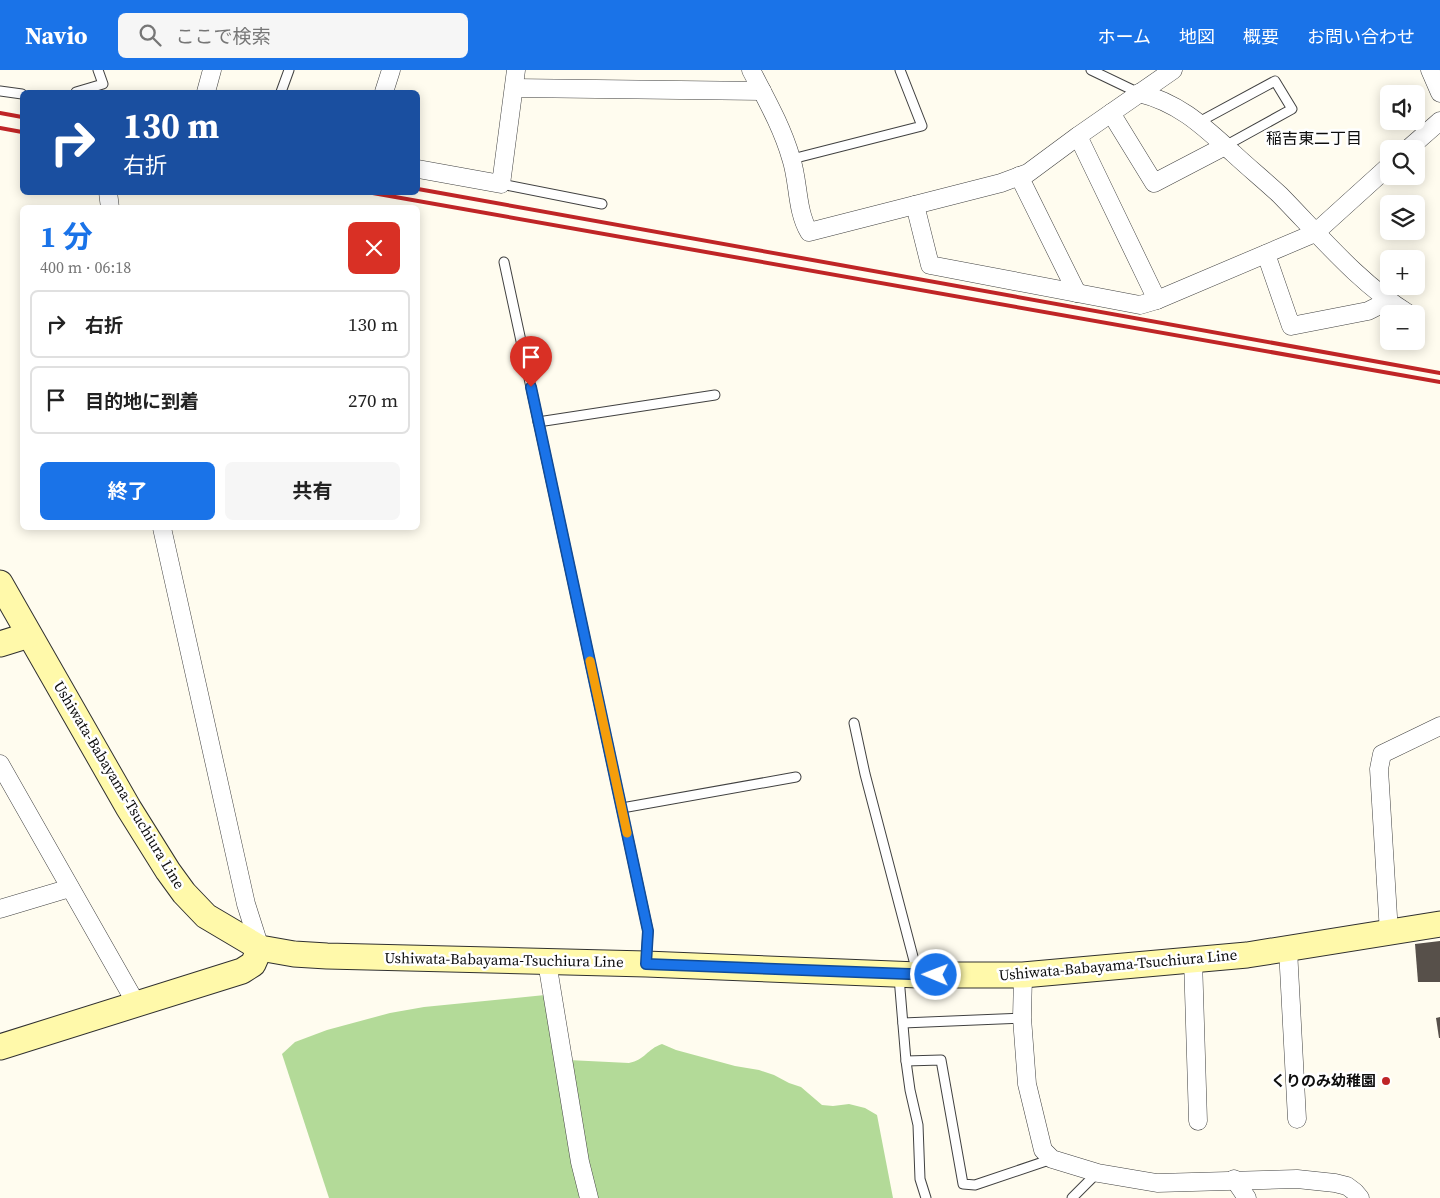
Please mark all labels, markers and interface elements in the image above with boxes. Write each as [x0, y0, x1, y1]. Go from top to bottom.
search box [118, 13, 468, 58]
text: Navio [25, 19, 88, 52]
icon: search [136, 21, 164, 49]
text: ここで検索 [176, 23, 271, 49]
text: ホーム [1098, 24, 1151, 49]
text: 地図 [1179, 24, 1215, 49]
text: 概要 [1243, 24, 1279, 49]
text: お問い合わせ [1307, 24, 1415, 49]
map controls [1380, 85, 1425, 350]
button: sound [1380, 85, 1425, 130]
text: 130 m [123, 102, 219, 150]
icon: right [40, 110, 105, 175]
district label: 稲吉東二丁目 [1266, 127, 1362, 149]
button: search [1380, 140, 1425, 185]
text: 右折 [123, 150, 167, 180]
button: layers [1380, 195, 1425, 240]
text: 1 分 [40, 216, 93, 257]
button: close [348, 222, 400, 274]
button: + [1380, 250, 1425, 295]
text: 400 m · 06:18 [40, 256, 131, 278]
button: − [1380, 305, 1425, 350]
icon: right [42, 310, 70, 338]
text: 130 m [348, 311, 398, 337]
text: 右折 [85, 312, 123, 338]
pin [510, 336, 552, 387]
icon: arrive [517, 343, 545, 371]
icon: arrive [42, 386, 70, 414]
text: 270 m [348, 387, 398, 413]
text: 目的地に到着 [85, 388, 199, 414]
button: 終了 [40, 462, 215, 520]
button: 共有 [225, 462, 400, 520]
street label: Ushiwata-Babayama-Tsuchiura Line [49, 677, 190, 893]
street label: Ushiwata-Babayama-Tsuchiura Line [998, 944, 1238, 985]
street label: Ushiwata-Babayama-Tsuchiura Line [384, 947, 624, 972]
position arrow [909, 948, 961, 1000]
place label: くりのみ幼稚園 [1271, 1070, 1376, 1091]
marker: くりのみ幼稚園 [1380, 1075, 1392, 1087]

